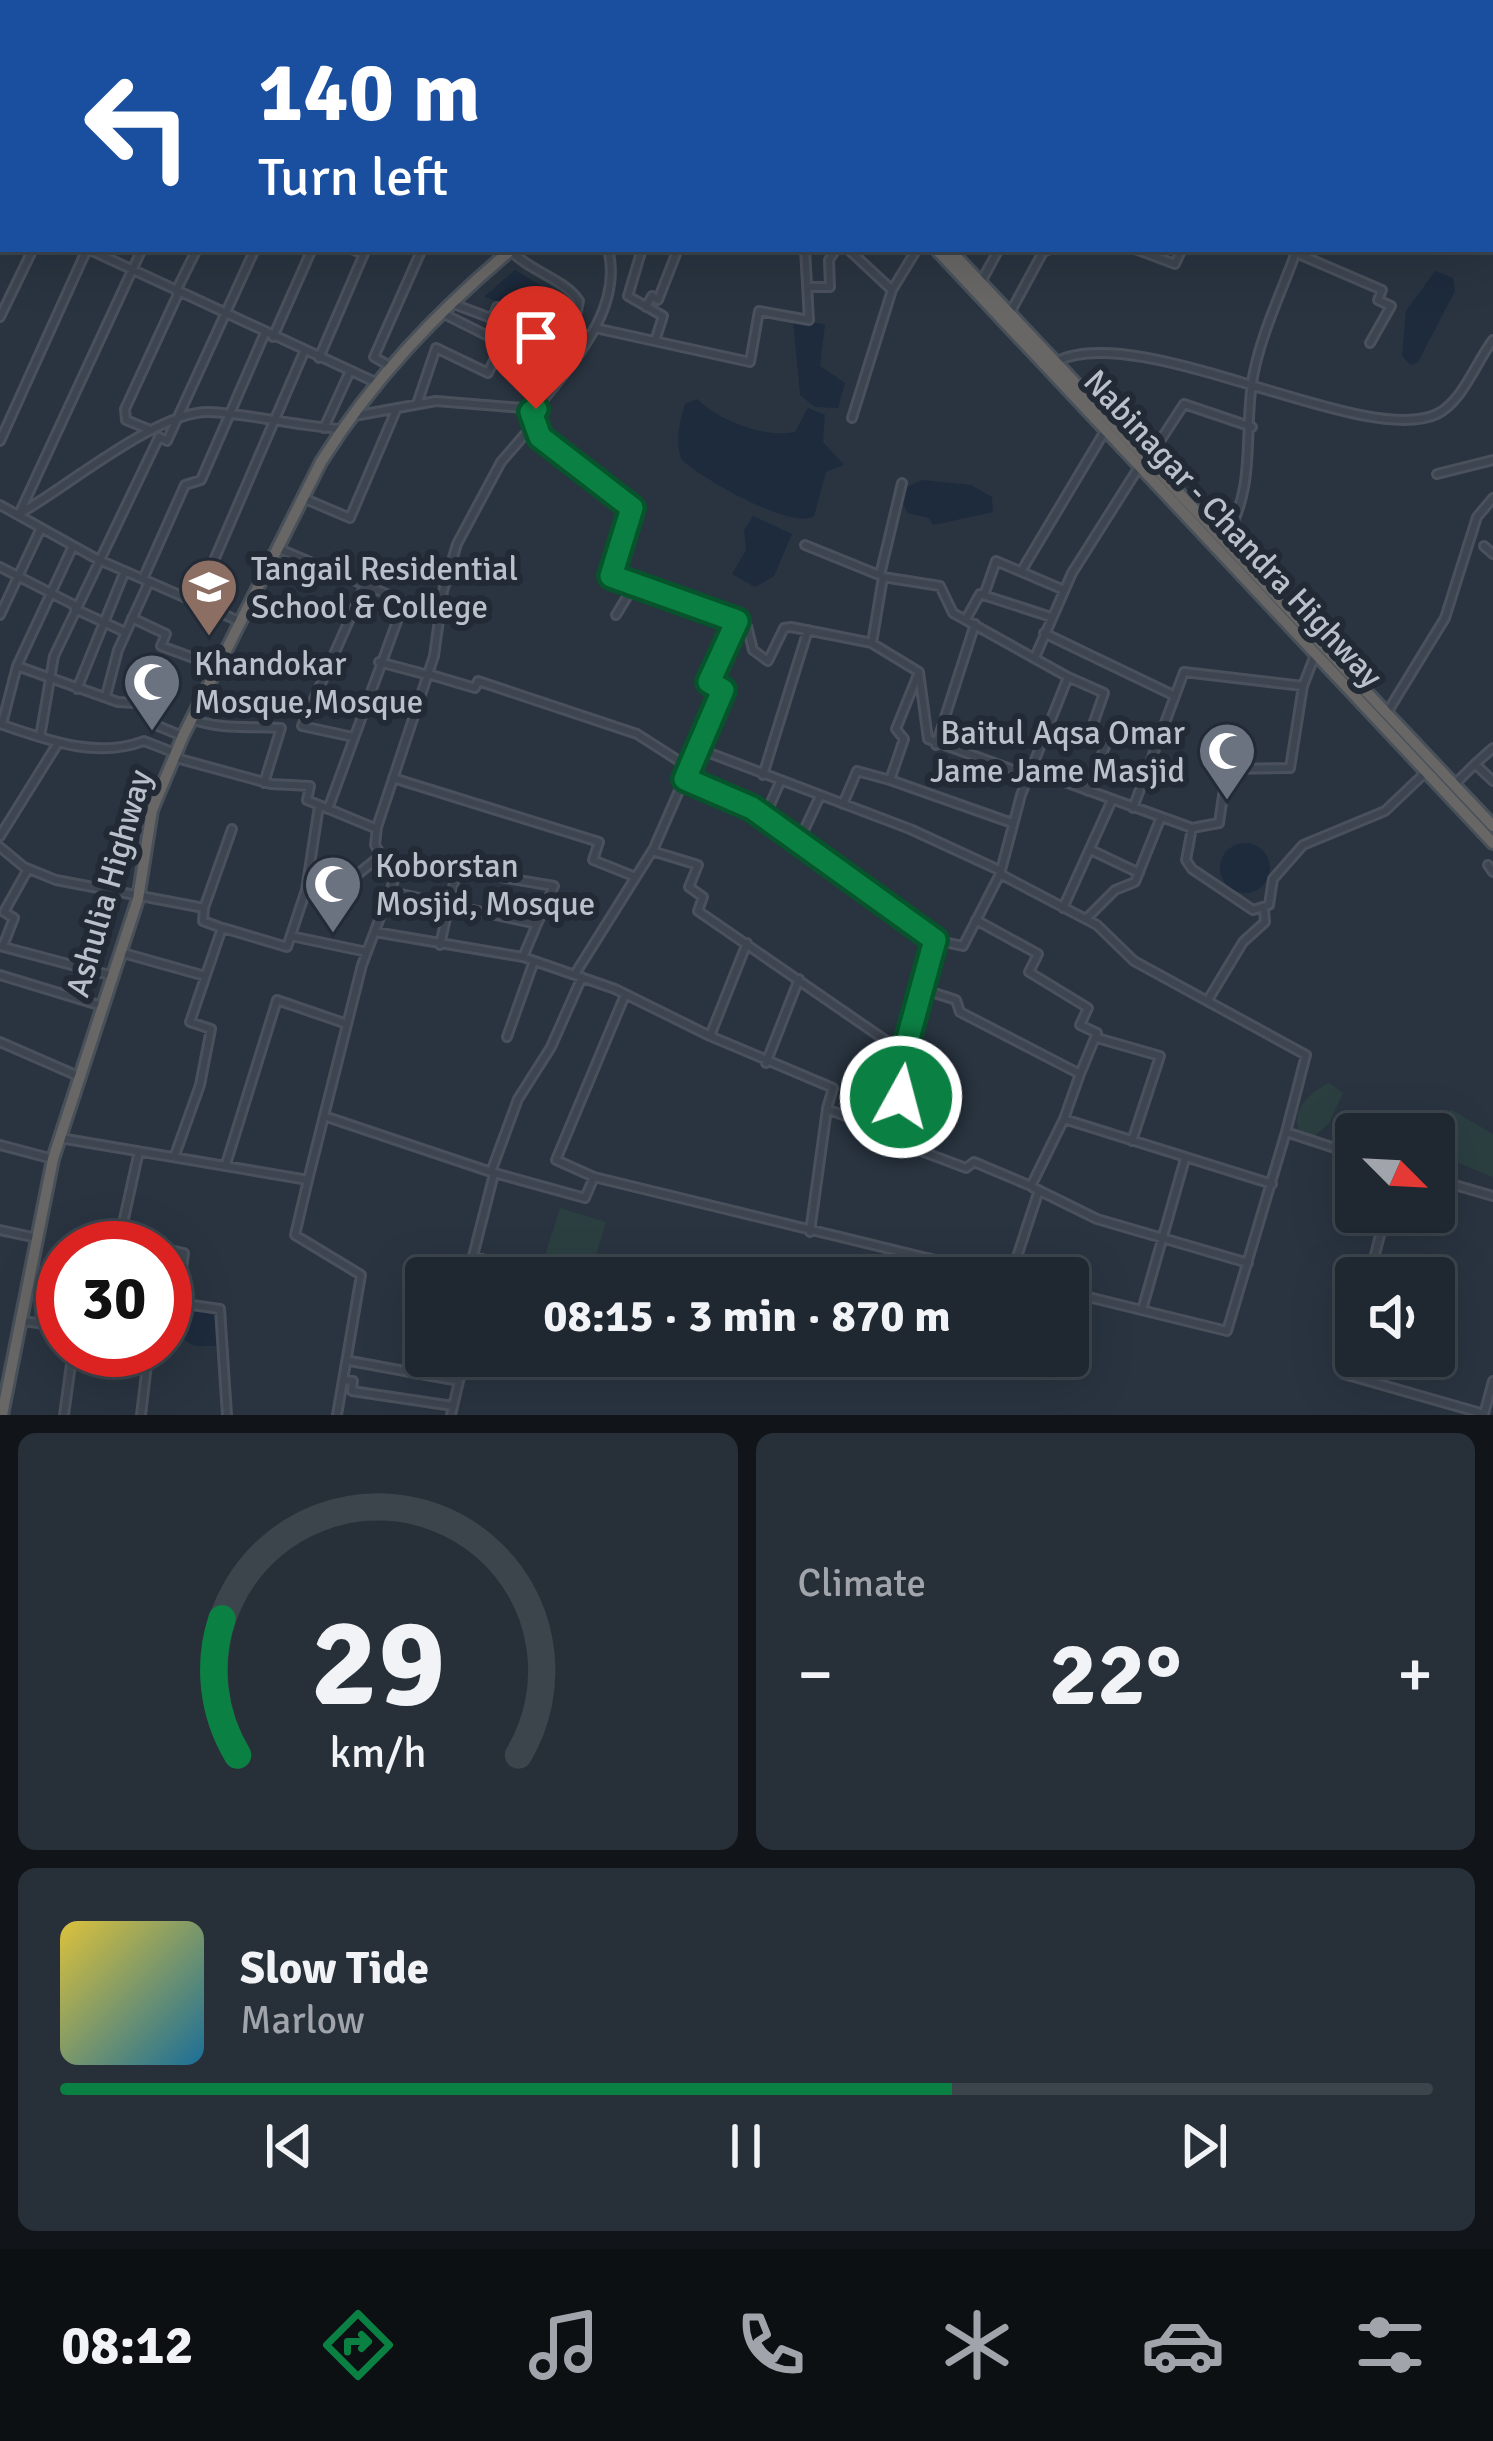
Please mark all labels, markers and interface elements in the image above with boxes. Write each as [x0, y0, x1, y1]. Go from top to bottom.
text: 140 m [258, 41, 480, 145]
icon: left [60, 48, 216, 204]
text: Turn left [258, 144, 448, 211]
pin [485, 286, 587, 409]
icon: arrive [503, 304, 569, 370]
street label: Nabinagar - Chandra Highway [1075, 362, 1391, 697]
place label: Tangail Residential School & College [251, 549, 518, 628]
school or university icon: Tangail Residential School & College [178, 556, 240, 638]
place label: Khandokar Mosque,Mosque [194, 644, 423, 723]
mosque icon: Khandokar Mosque,Mosque [121, 651, 183, 733]
place label: Baitul Aqsa Omar Jame Jame Masjid [930, 713, 1185, 792]
mosque icon: Baitul Aqsa Omar Jame Jame Masjid [1196, 720, 1258, 802]
street label: Ashulia Highway [57, 765, 162, 1002]
place label: Koborstan Mosjid, Mosque [375, 846, 595, 925]
mosque icon: Koborstan Mosjid, Mosque [302, 853, 364, 935]
position arrow [838, 1034, 964, 1160]
north arrow [1335, 1113, 1455, 1233]
map controls [1335, 1113, 1455, 1377]
speed limit sign: 30 [36, 1221, 192, 1377]
button: sound [1335, 1257, 1455, 1377]
text: 08:15 · 3 min · 870 m [543, 1289, 951, 1344]
text: Climate [798, 1559, 926, 1607]
text: 29 [310, 1587, 445, 1740]
text: 22° [1049, 1619, 1182, 1730]
text: − [798, 1634, 833, 1715]
text: + [1397, 1634, 1433, 1715]
text: km/h [329, 1726, 426, 1779]
text: Slow Tide [240, 1941, 429, 1996]
text: Marlow [240, 1996, 365, 2044]
icon: previous [256, 2113, 322, 2179]
icon: pause [713, 2113, 779, 2179]
icon: next [1171, 2113, 1237, 2179]
icon: directions [316, 2303, 400, 2387]
icon: music [522, 2303, 606, 2387]
icon: phone [729, 2303, 813, 2387]
icon: climate [935, 2303, 1019, 2387]
icon: car [1141, 2303, 1225, 2387]
icon: filters [1348, 2303, 1432, 2387]
text: 08:12 [61, 2312, 194, 2379]

